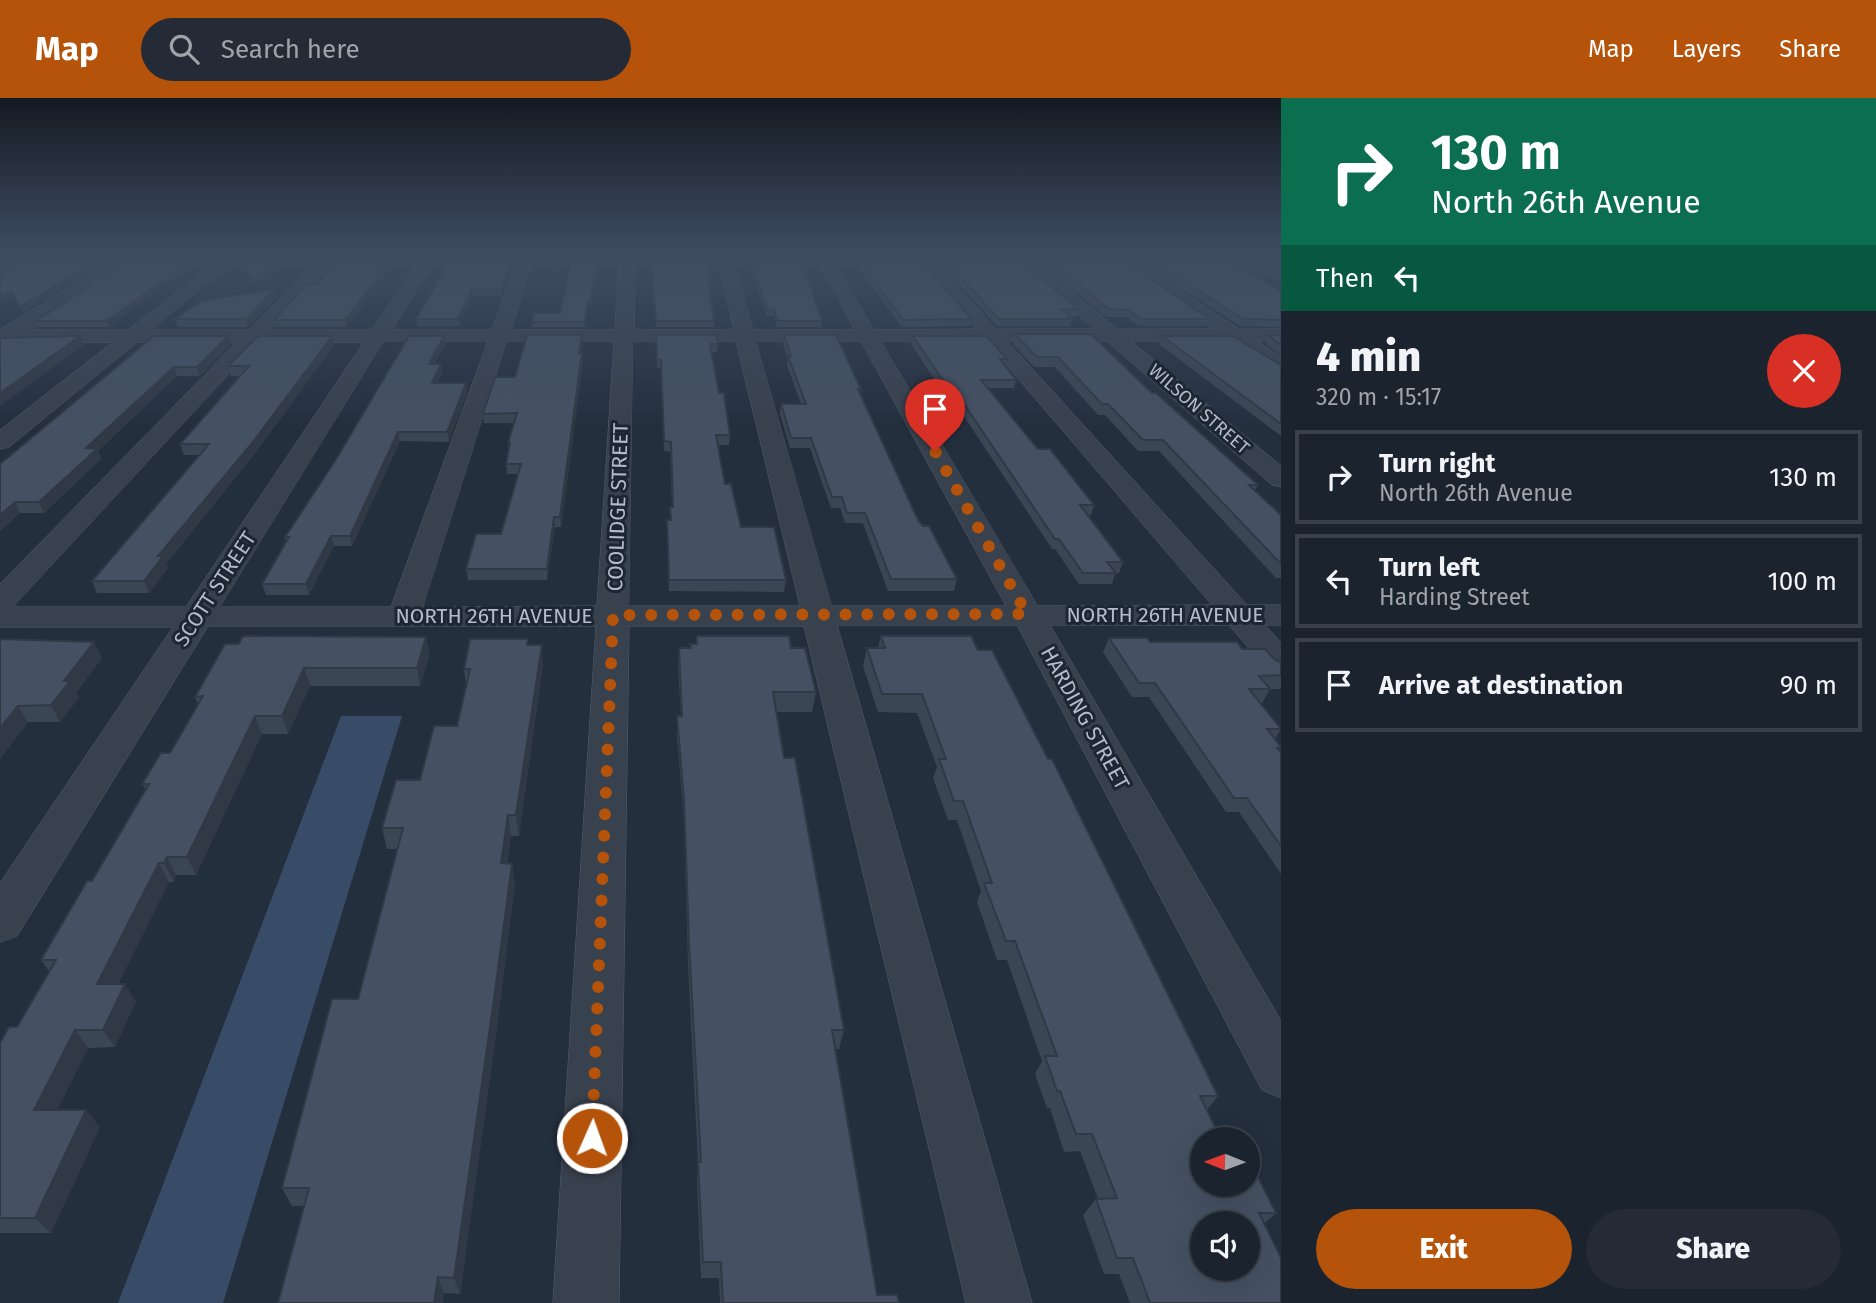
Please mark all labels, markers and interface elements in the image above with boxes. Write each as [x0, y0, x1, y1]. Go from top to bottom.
search box [141, 18, 631, 81]
text: Map [35, 29, 99, 69]
icon: search [165, 30, 203, 68]
text: Search here [221, 34, 360, 65]
text: Map [1588, 35, 1634, 63]
text: Layers [1672, 35, 1741, 63]
text: Share [1779, 35, 1841, 63]
text: 130 m [1431, 123, 1561, 182]
icon: right [1316, 126, 1407, 217]
text: North 26th Avenue [1431, 183, 1701, 221]
icon: left [1388, 259, 1426, 297]
text: Then [1316, 263, 1374, 294]
text: 4 min [1316, 332, 1421, 382]
button: close [1767, 334, 1841, 408]
street label: WILSON STREET [1144, 359, 1254, 459]
pin [905, 379, 965, 451]
text: 320 m · 15:17 [1316, 383, 1441, 411]
icon: arrive [916, 390, 954, 428]
street label: COOLIDGE STREET [602, 422, 634, 592]
text: Turn right [1379, 448, 1496, 479]
icon: right [1320, 458, 1358, 496]
text: 130 m [1769, 462, 1837, 493]
text: North 26th Avenue [1379, 479, 1573, 507]
street label: SCOTT STREET [168, 527, 262, 651]
text: Turn left [1379, 552, 1480, 583]
icon: left [1320, 562, 1358, 600]
text: 100 m [1768, 566, 1837, 597]
text: Harding Street [1379, 583, 1530, 611]
street label: NORTH 26TH AVENUE [1066, 602, 1264, 628]
street label: NORTH 26TH AVENUE [395, 603, 593, 629]
street label: HARDING STREET [1035, 642, 1135, 794]
icon: arrive [1320, 666, 1358, 704]
text: Arrive at destination [1379, 670, 1623, 701]
text: 90 m [1780, 670, 1837, 701]
position arrow [555, 1101, 629, 1175]
north arrow [1190, 1127, 1260, 1197]
map controls [1190, 1127, 1260, 1281]
button: Exit [1316, 1209, 1572, 1289]
button: Share [1586, 1209, 1841, 1289]
button: sound [1190, 1211, 1260, 1281]

